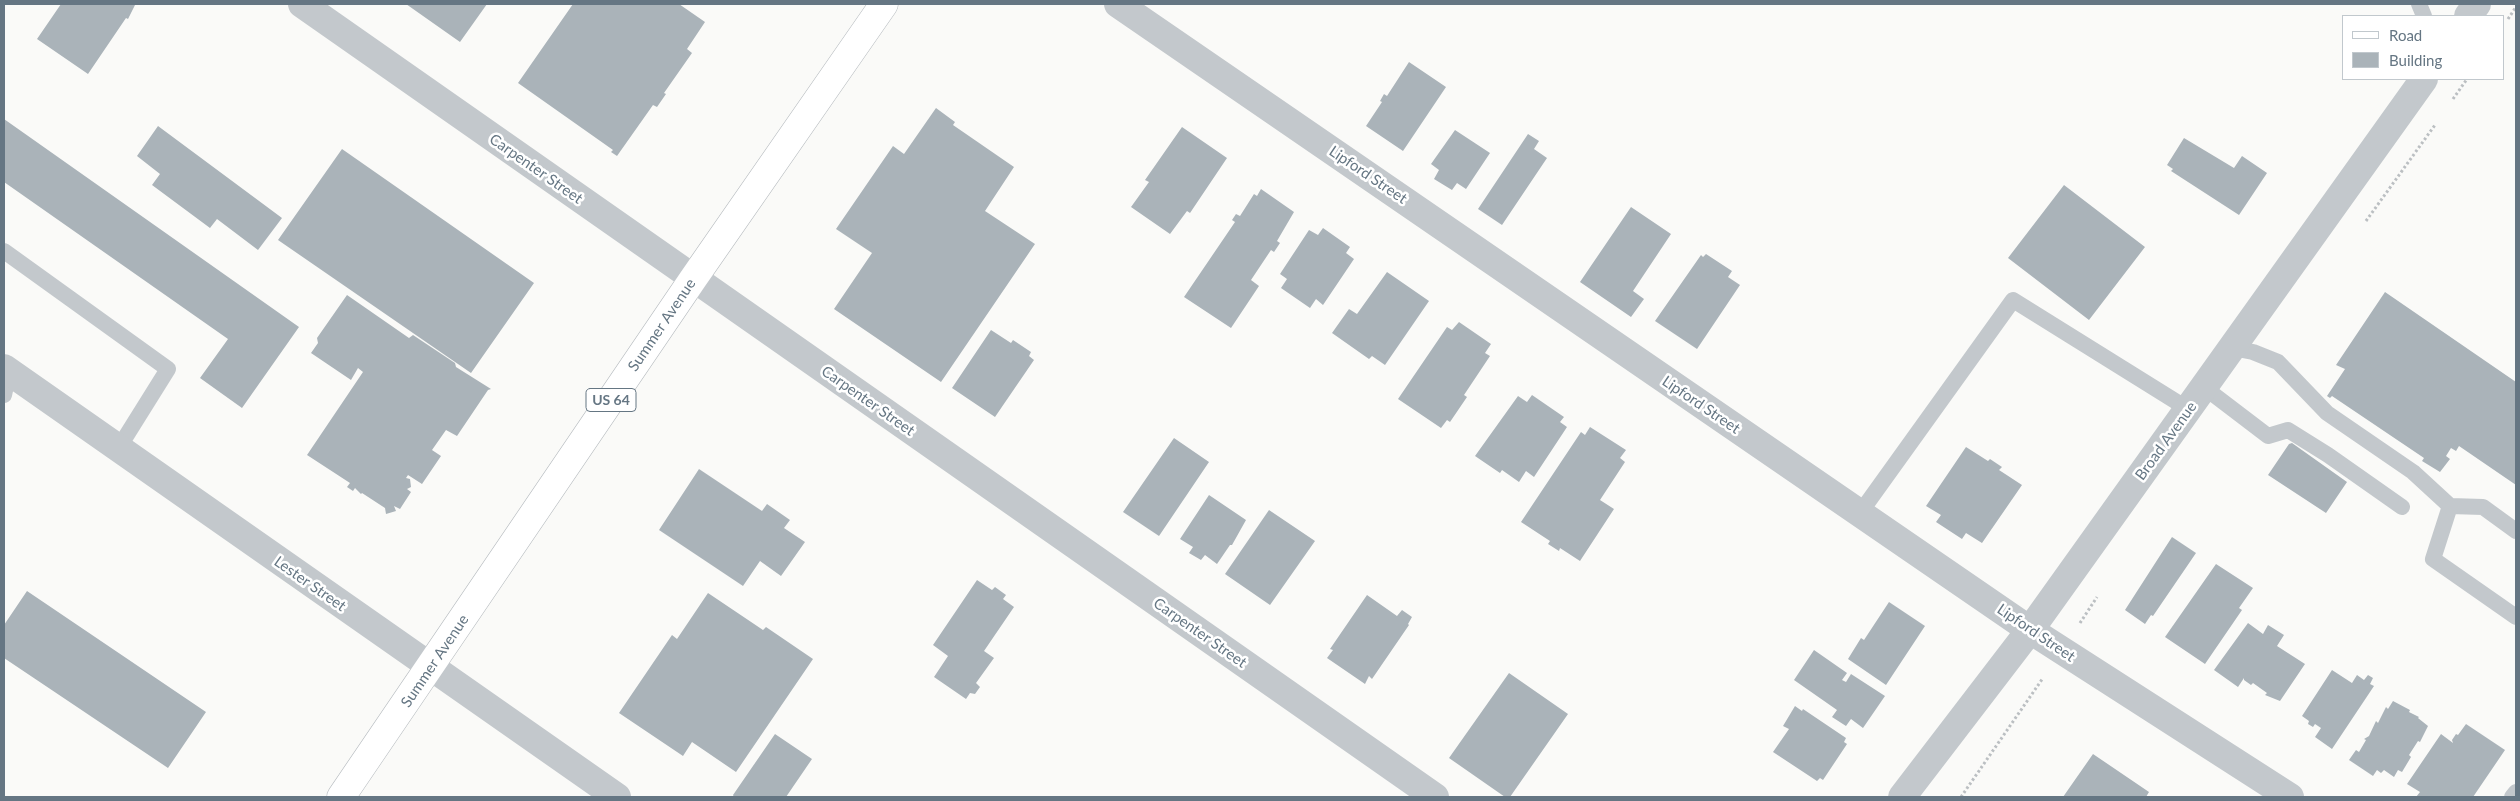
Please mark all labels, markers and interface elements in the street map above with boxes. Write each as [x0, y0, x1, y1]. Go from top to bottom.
legend [2342, 15, 2505, 80]
text: Road [2389, 26, 2422, 44]
text: Building [2389, 51, 2442, 69]
street label: Carpenter Street [486, 130, 586, 208]
street label: Lipford Street [1326, 142, 1410, 208]
street label: Summer Avenue [624, 275, 700, 375]
street label: Carpenter Street [818, 362, 918, 440]
street label: Lipford Street [1659, 372, 1743, 438]
road number: US 64 [586, 388, 636, 412]
street label: Broad Avenue [2132, 398, 2200, 484]
street label: Lester Street [271, 553, 349, 615]
street label: Carpenter Street [1150, 594, 1250, 672]
street label: Lipford Street [1994, 600, 2078, 666]
street label: Summer Avenue [397, 611, 473, 711]

